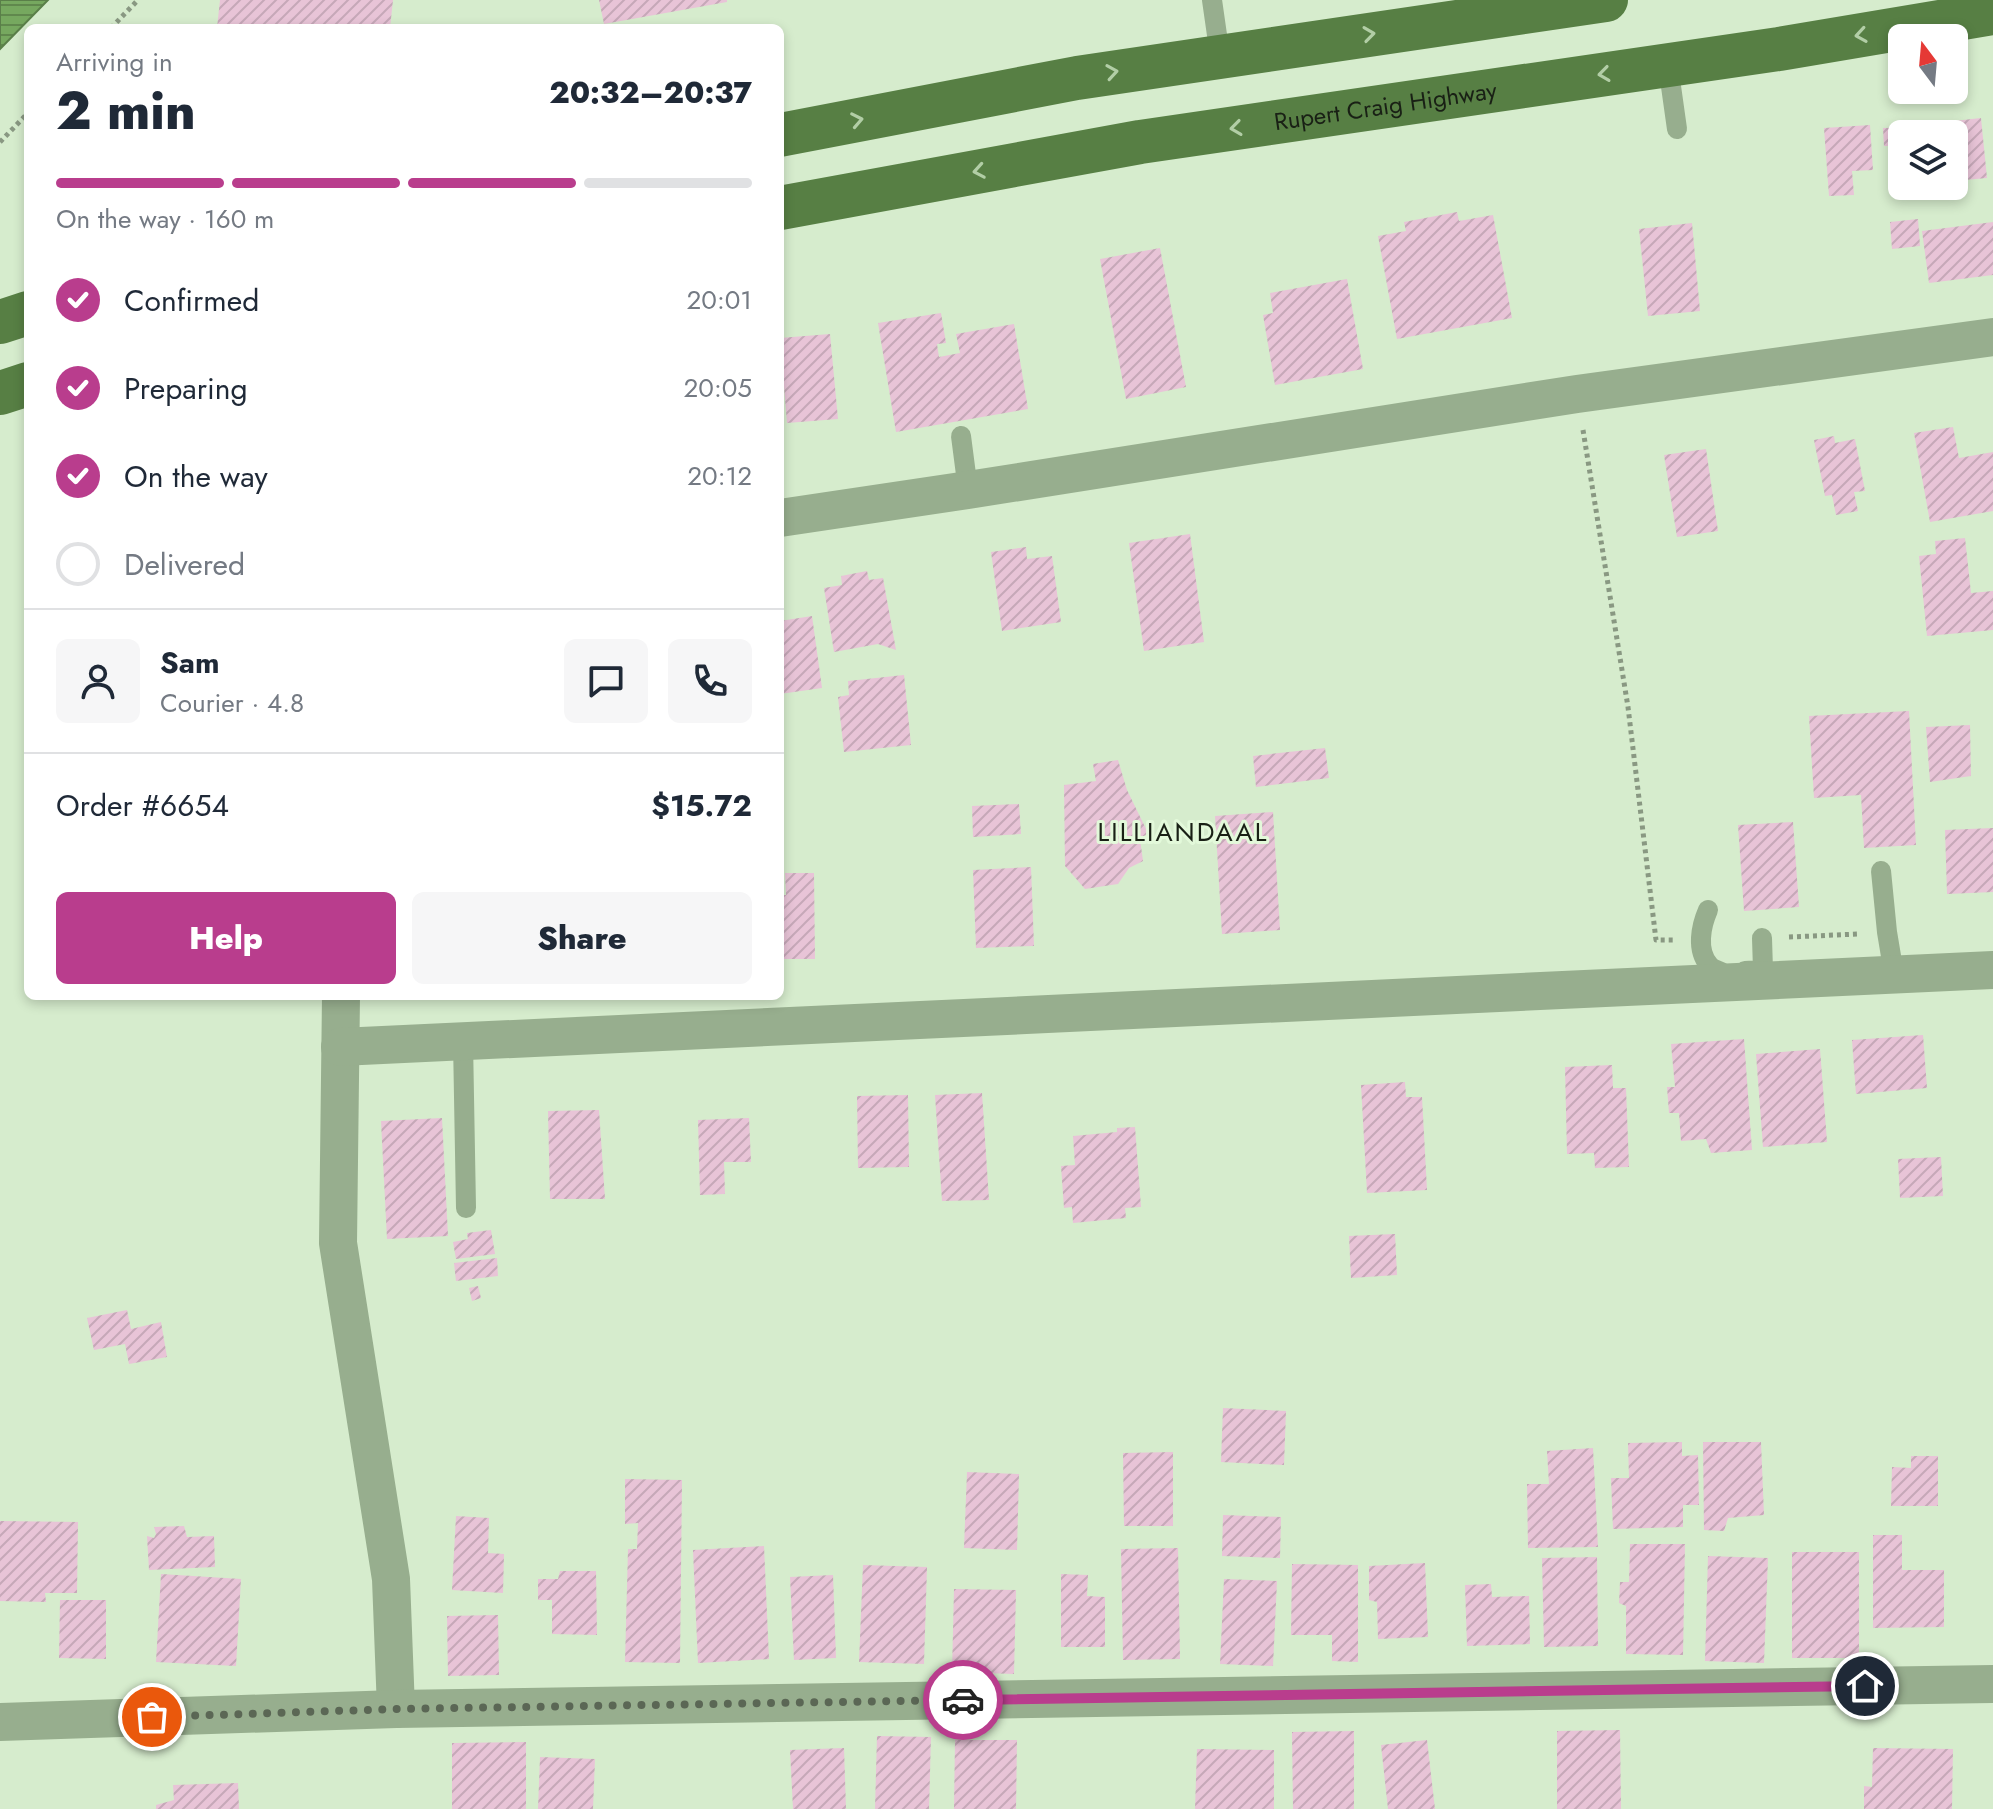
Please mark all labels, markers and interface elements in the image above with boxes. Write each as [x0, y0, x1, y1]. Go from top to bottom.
north arrow [1888, 24, 1968, 104]
map controls [1888, 24, 1968, 200]
one-way arrow [1363, 26, 1376, 43]
one-way arrow [1854, 26, 1868, 43]
text: Arriving in [56, 43, 173, 81]
one-way arrow [1105, 64, 1119, 81]
one-way arrow [1597, 65, 1611, 82]
text: 20:32–20:37 [549, 71, 752, 114]
street label: Rupert Craig Highway [1272, 72, 1499, 139]
text: 2 min [56, 73, 196, 149]
one-way arrow [849, 112, 863, 129]
one-way arrow [1229, 119, 1243, 136]
button: layers [1888, 120, 1968, 200]
one-way arrow [973, 162, 986, 179]
text: On the way · 160 m [56, 200, 274, 238]
icon: check [56, 278, 100, 322]
text: Confirmed [124, 279, 259, 322]
text: 20:01 [687, 281, 752, 319]
icon: check [56, 366, 100, 410]
text: Preparing [124, 367, 248, 410]
text: 20:05 [684, 369, 752, 407]
icon: check [56, 454, 100, 498]
text: On the way [124, 455, 268, 498]
text: 20:12 [687, 457, 752, 495]
text: Delivered [124, 543, 245, 586]
button: person [56, 639, 140, 723]
button: chat [564, 639, 648, 723]
button: phone [668, 639, 752, 723]
text: Sam [160, 641, 220, 684]
text: Courier · 4.8 [160, 684, 304, 722]
text: Order #6654 [56, 784, 229, 827]
text: $15.72 [651, 784, 752, 827]
district label: LILLIANDAAL [1098, 813, 1268, 851]
button: Help [56, 892, 396, 984]
button: Share [412, 892, 752, 984]
pin [1831, 1652, 1899, 1720]
courier [923, 1660, 1003, 1740]
icon: home [1843, 1664, 1887, 1708]
icon: car [941, 1678, 985, 1722]
pin [118, 1683, 186, 1751]
icon: bag [130, 1695, 174, 1739]

